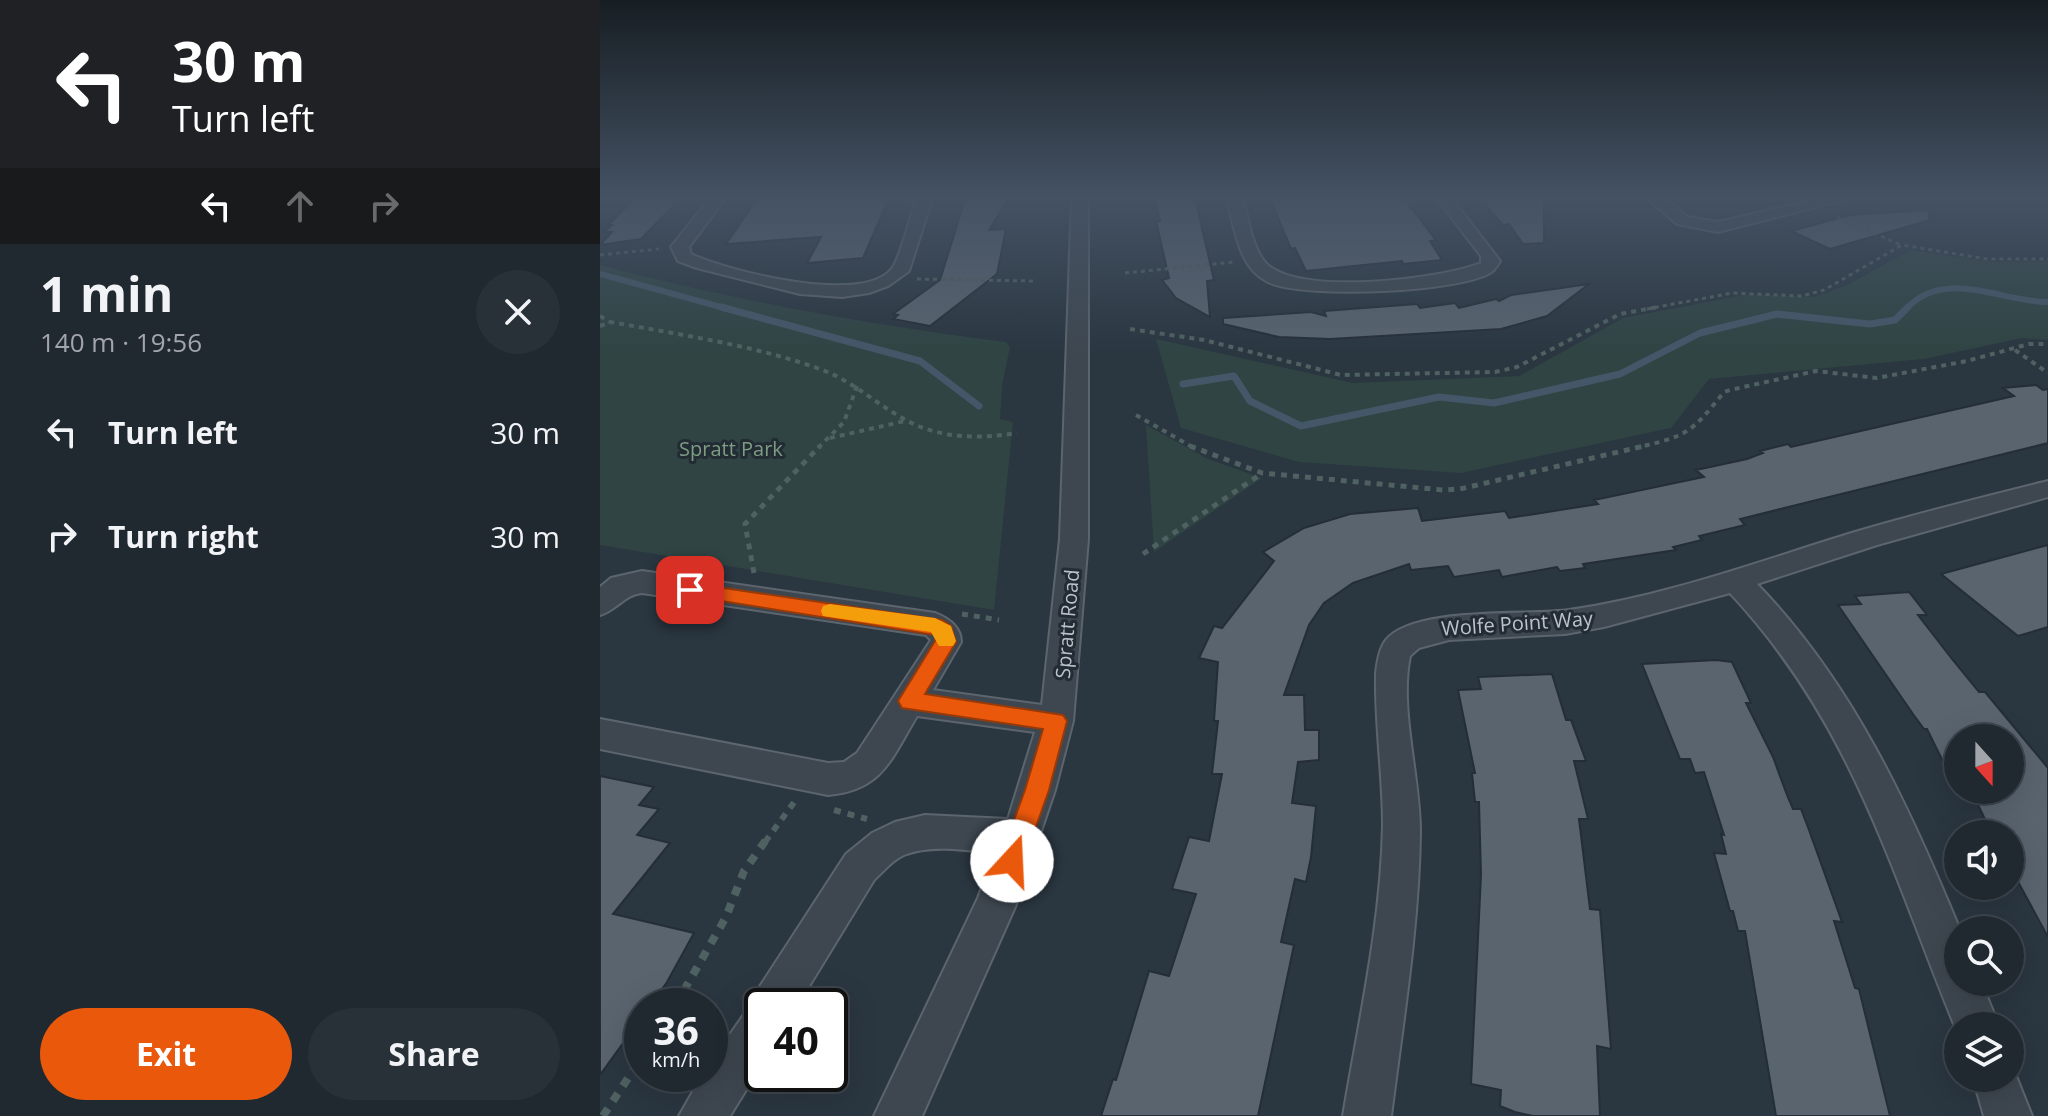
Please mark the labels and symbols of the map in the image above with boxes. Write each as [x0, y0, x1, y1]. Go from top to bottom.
park label: Spratt Park [679, 435, 783, 462]
pin [656, 556, 724, 624]
street label: Spratt Road [1049, 568, 1085, 680]
street label: Wolfe Point Way [1440, 604, 1595, 642]
north arrow [1944, 724, 2024, 804]
position arrow [970, 819, 1054, 903]
speed limit sign: 40 [744, 988, 848, 1092]

